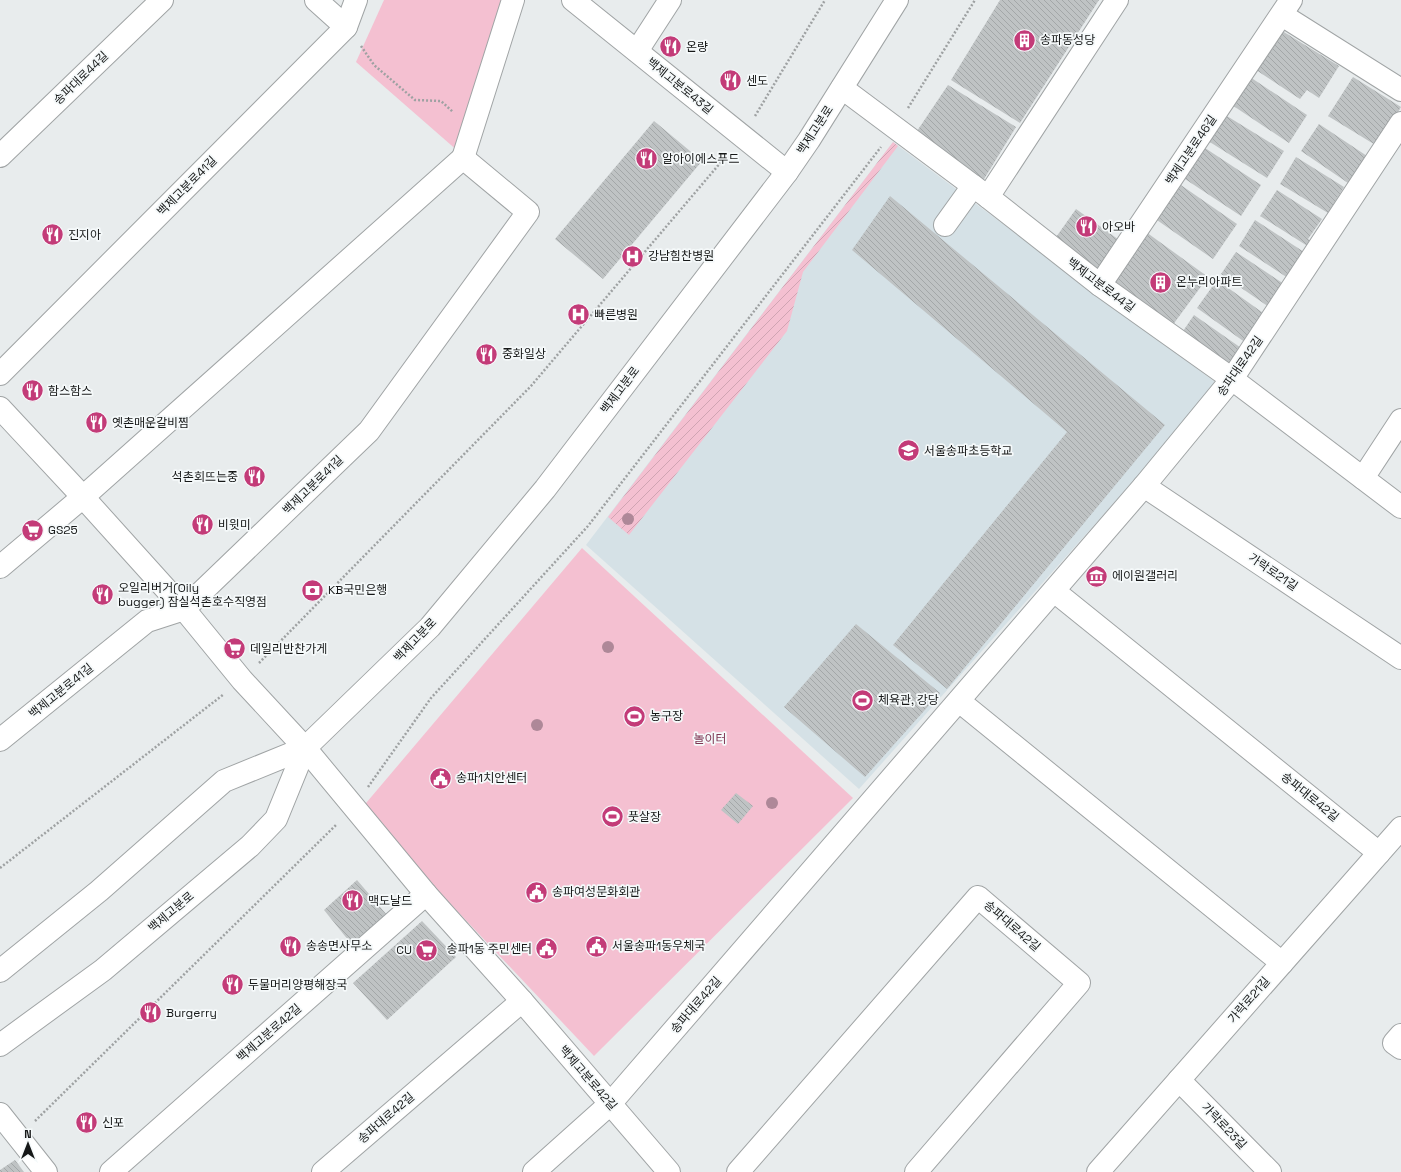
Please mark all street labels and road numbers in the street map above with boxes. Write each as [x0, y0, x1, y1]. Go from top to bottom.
street label: 송파대로44길 [50, 48, 112, 108]
street label: 백제고분로43길 [643, 54, 717, 118]
street label: 백제고분로 [793, 102, 837, 158]
street label: 백제고분로46길 [1162, 112, 1220, 188]
street label: 백제고분로41길 [154, 153, 220, 219]
street label: 백제고분로44길 [1064, 254, 1138, 316]
street label: 송파대로42길 [1213, 333, 1267, 399]
street label: 백제고분로 [597, 363, 643, 417]
street label: 백제고분로41길 [279, 452, 347, 518]
street label: 가락로21길 [1245, 550, 1301, 594]
street label: 백제고분로 [390, 615, 440, 665]
street label: 백제고분로41길 [25, 660, 97, 722]
street label: 송파대로42길 [1278, 769, 1342, 825]
street label: 백제고분로 [145, 888, 197, 936]
street label: 송파대로42길 [980, 897, 1044, 955]
street label: 송파대로42길 [667, 973, 725, 1037]
street label: 가락로21길 [1224, 973, 1274, 1027]
street label: 백제고분로42길 [233, 1000, 305, 1066]
street label: 백제고분로42길 [555, 1042, 621, 1114]
street label: 송파대로42길 [354, 1089, 418, 1147]
street label: 가락로23길 [1198, 1099, 1250, 1153]

